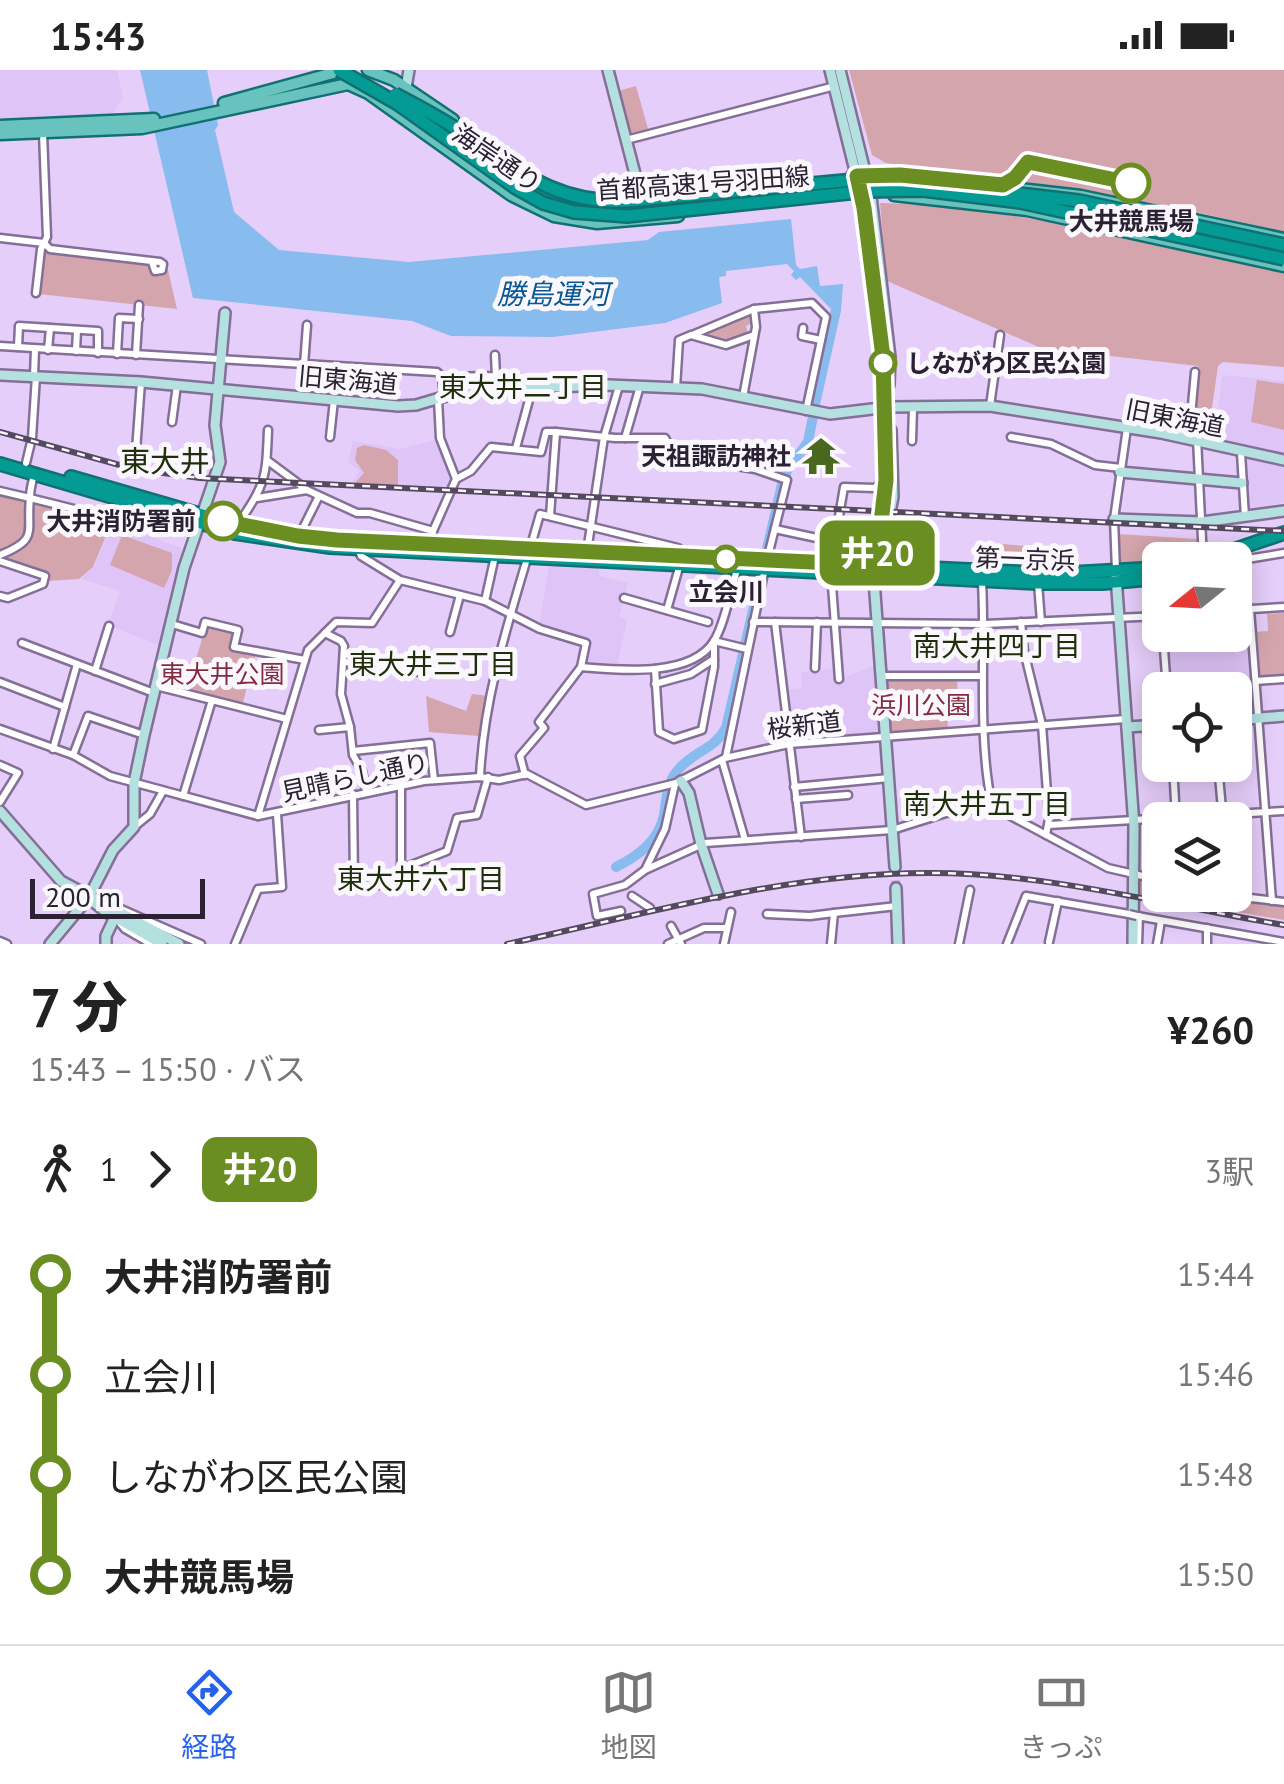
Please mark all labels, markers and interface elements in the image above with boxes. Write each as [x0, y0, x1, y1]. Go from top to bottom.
text: 15:43 [50, 11, 146, 60]
street label: 海岸通り [447, 117, 547, 199]
street label: 首都高速1号羽田線 [595, 160, 811, 206]
marker: 大井競馬場 [1112, 164, 1150, 202]
place label: 大井競馬場 [1068, 205, 1194, 237]
water label: 勝島運河 [497, 275, 614, 312]
place label: しながわ区民公園 [906, 347, 1106, 379]
marker: しながわ区民公園 [870, 350, 896, 376]
street label: 旧東海道 [297, 360, 399, 400]
district label: 東大井二丁目 [439, 368, 607, 405]
street label: 旧東海道 [1123, 393, 1227, 443]
temple icon: 天祖諏訪神社 [800, 435, 842, 477]
place label: 天祖諏訪神社 [641, 440, 791, 472]
district label: 東大井 [120, 441, 210, 480]
marker: 大井消防署前 [204, 502, 242, 540]
place label: 大井消防署前 [46, 505, 196, 537]
line badge: 井20 [820, 520, 934, 586]
text: 井20 [840, 530, 914, 576]
street label: 第一京浜 [974, 541, 1076, 577]
north arrow [1142, 542, 1252, 652]
map controls [1142, 542, 1252, 912]
marker: 立会川 [713, 546, 739, 572]
place label: 立会川 [688, 576, 764, 608]
district label: 南大井四丁目 [913, 627, 1081, 664]
district label: 東大井三丁目 [349, 645, 517, 682]
park label: 東大井公園 [159, 658, 285, 690]
button: locate [1142, 672, 1252, 782]
park label: 浜川公園 [871, 689, 971, 721]
street label: 桜新道 [765, 705, 843, 745]
street label: 見晴らし通り [278, 746, 432, 808]
district label: 南大井五丁目 [903, 785, 1071, 822]
button: layers [1142, 802, 1252, 912]
district label: 東大井六丁目 [337, 860, 505, 897]
scale bar [30, 874, 205, 918]
text: 200 m [45, 878, 121, 915]
text: 7 分 [30, 971, 127, 1042]
text: ¥260 [1168, 1005, 1254, 1054]
text: 15:43 – 15:50 · バス [30, 1048, 306, 1090]
icon: walk [30, 1142, 85, 1197]
icon: forward [132, 1142, 187, 1197]
text: 井20 [222, 1146, 297, 1192]
text: 1 [100, 1148, 117, 1190]
text: 3駅 [1205, 1150, 1254, 1192]
text: 大井消防署前 [104, 1252, 332, 1301]
text: 15:44 [1177, 1253, 1254, 1295]
text: 立会川 [104, 1352, 218, 1401]
text: 15:46 [1177, 1353, 1254, 1395]
text: しながわ区民公園 [104, 1452, 408, 1501]
text: 15:48 [1177, 1453, 1254, 1495]
text: 大井競馬場 [104, 1552, 294, 1601]
text: 15:50 [1177, 1553, 1254, 1595]
tab: 経路 [182, 1665, 238, 1765]
tab: 地図 [601, 1665, 657, 1765]
tab: きっぷ [1020, 1665, 1102, 1765]

